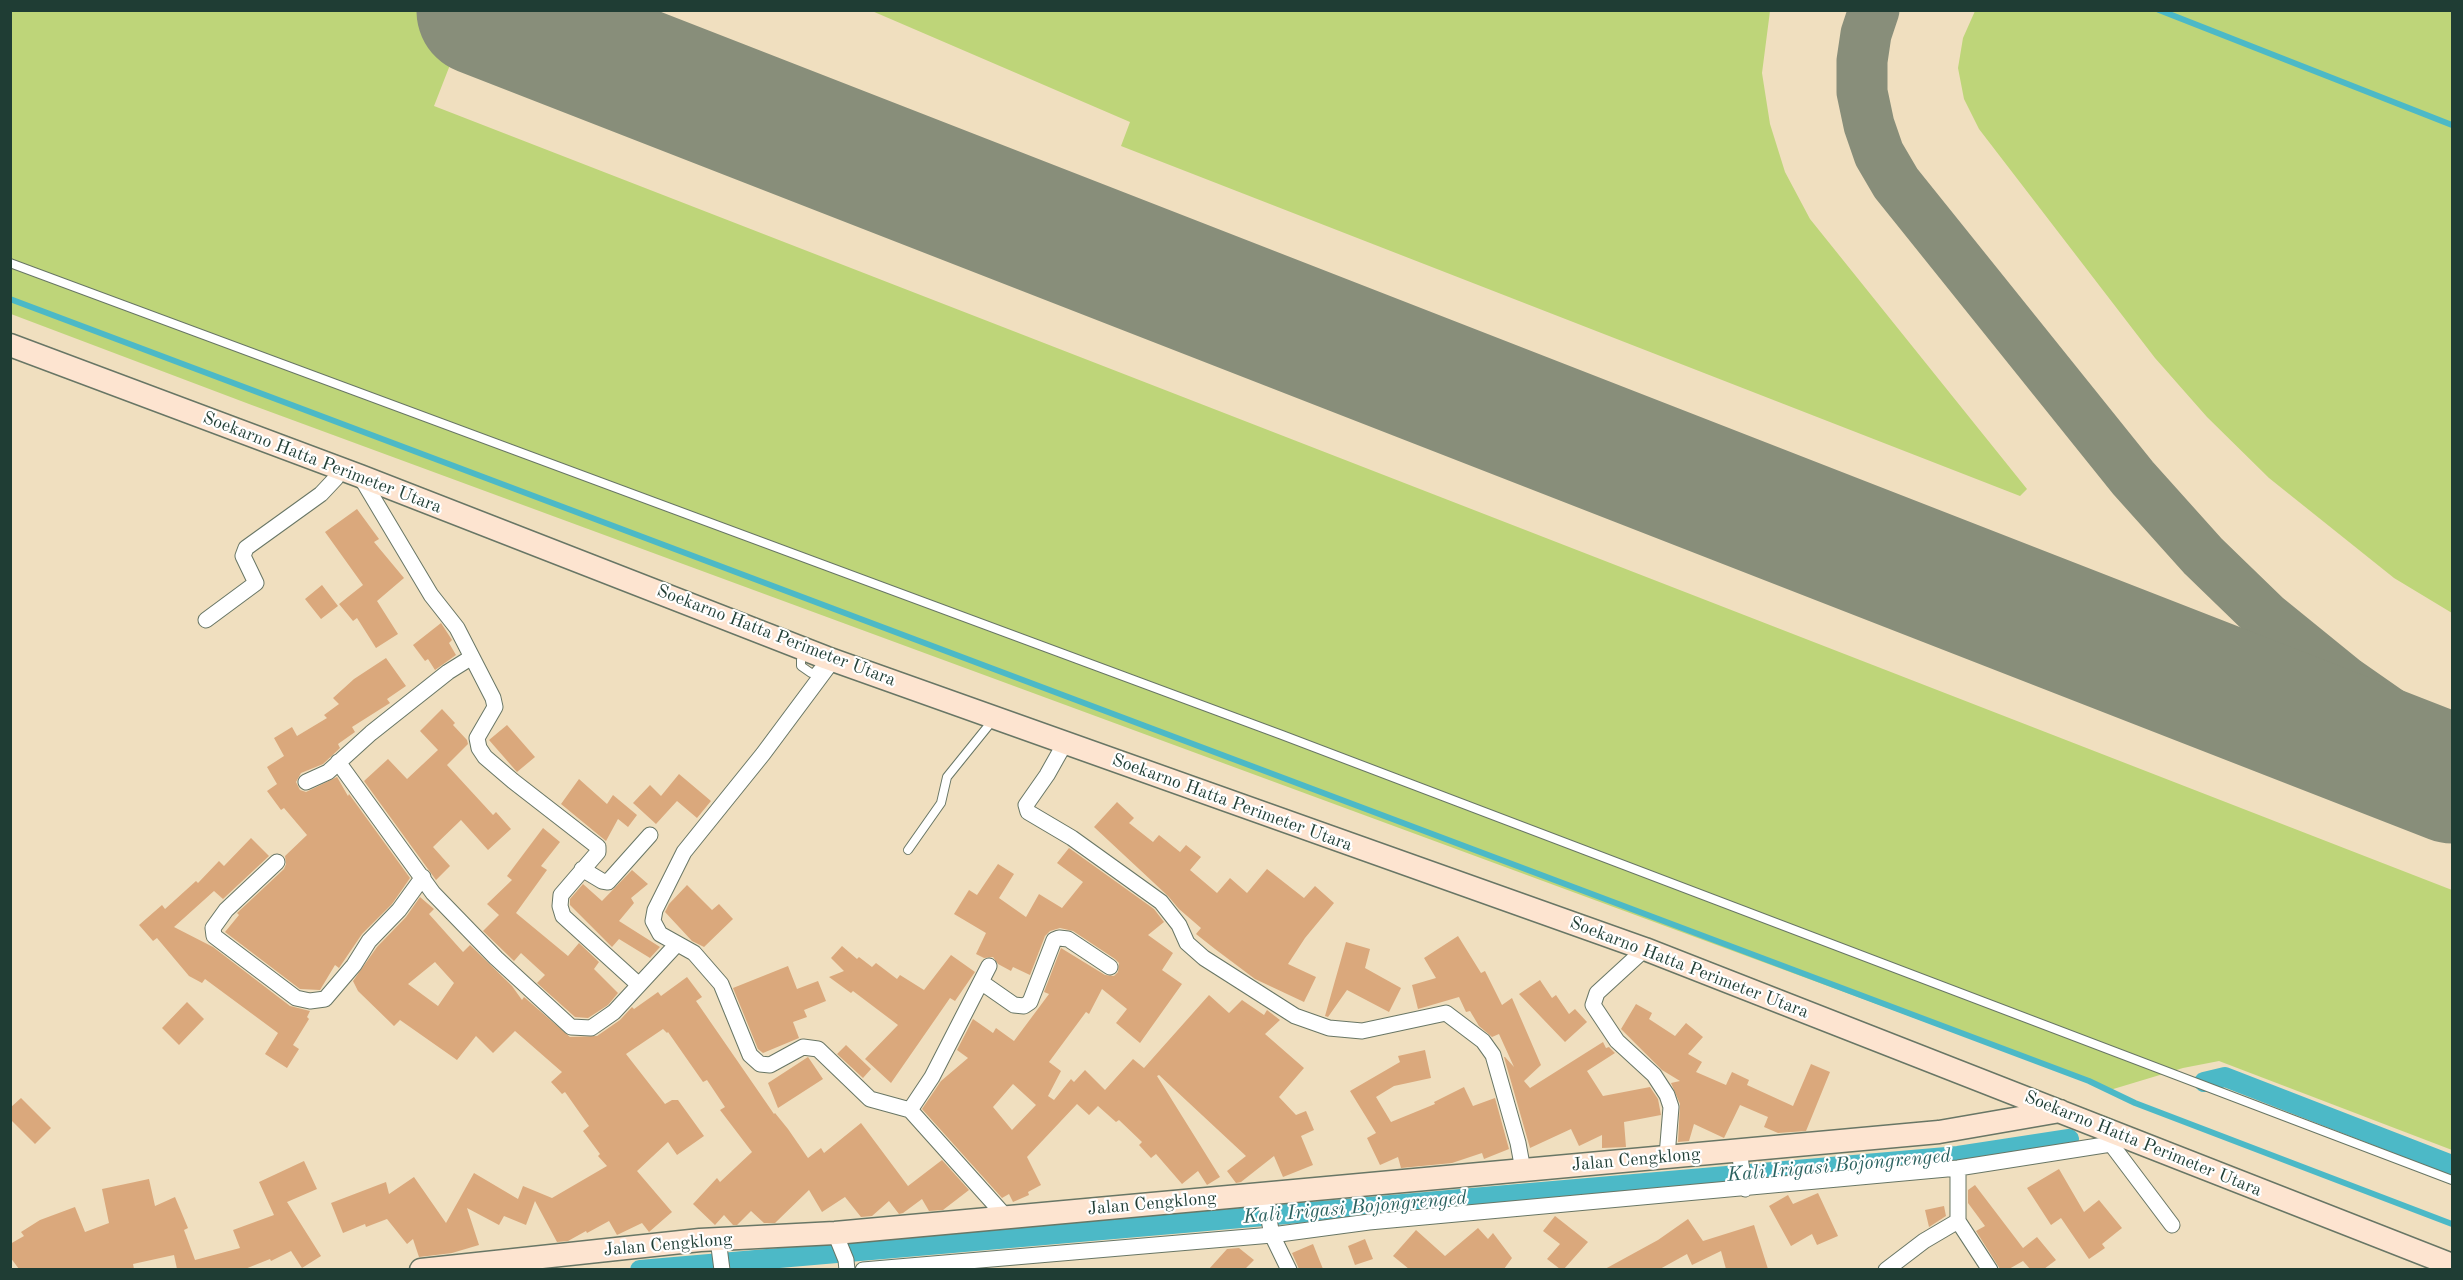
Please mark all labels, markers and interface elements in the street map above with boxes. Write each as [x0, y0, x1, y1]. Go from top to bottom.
street label: Soekarno Hatta Perimeter Utara [199, 407, 445, 519]
street label: Soekarno Hatta Perimeter Utara [653, 580, 899, 692]
street label: Soekarno Hatta Perimeter Utara [1109, 749, 1355, 857]
street label: Soekarno Hatta Perimeter Utara [1566, 912, 1812, 1024]
street label: Soekarno Hatta Perimeter Utara [2021, 1086, 2265, 1202]
street label: Jalan Cengklong [1571, 1144, 1701, 1176]
water label: Kali Irigasi Bojongrenged [1726, 1144, 1952, 1188]
water label: Kali Irigasi Bojongrenged [1242, 1186, 1468, 1230]
street label: Jalan Cengklong [1087, 1188, 1217, 1220]
street label: Jalan Cengklong [603, 1229, 733, 1261]

